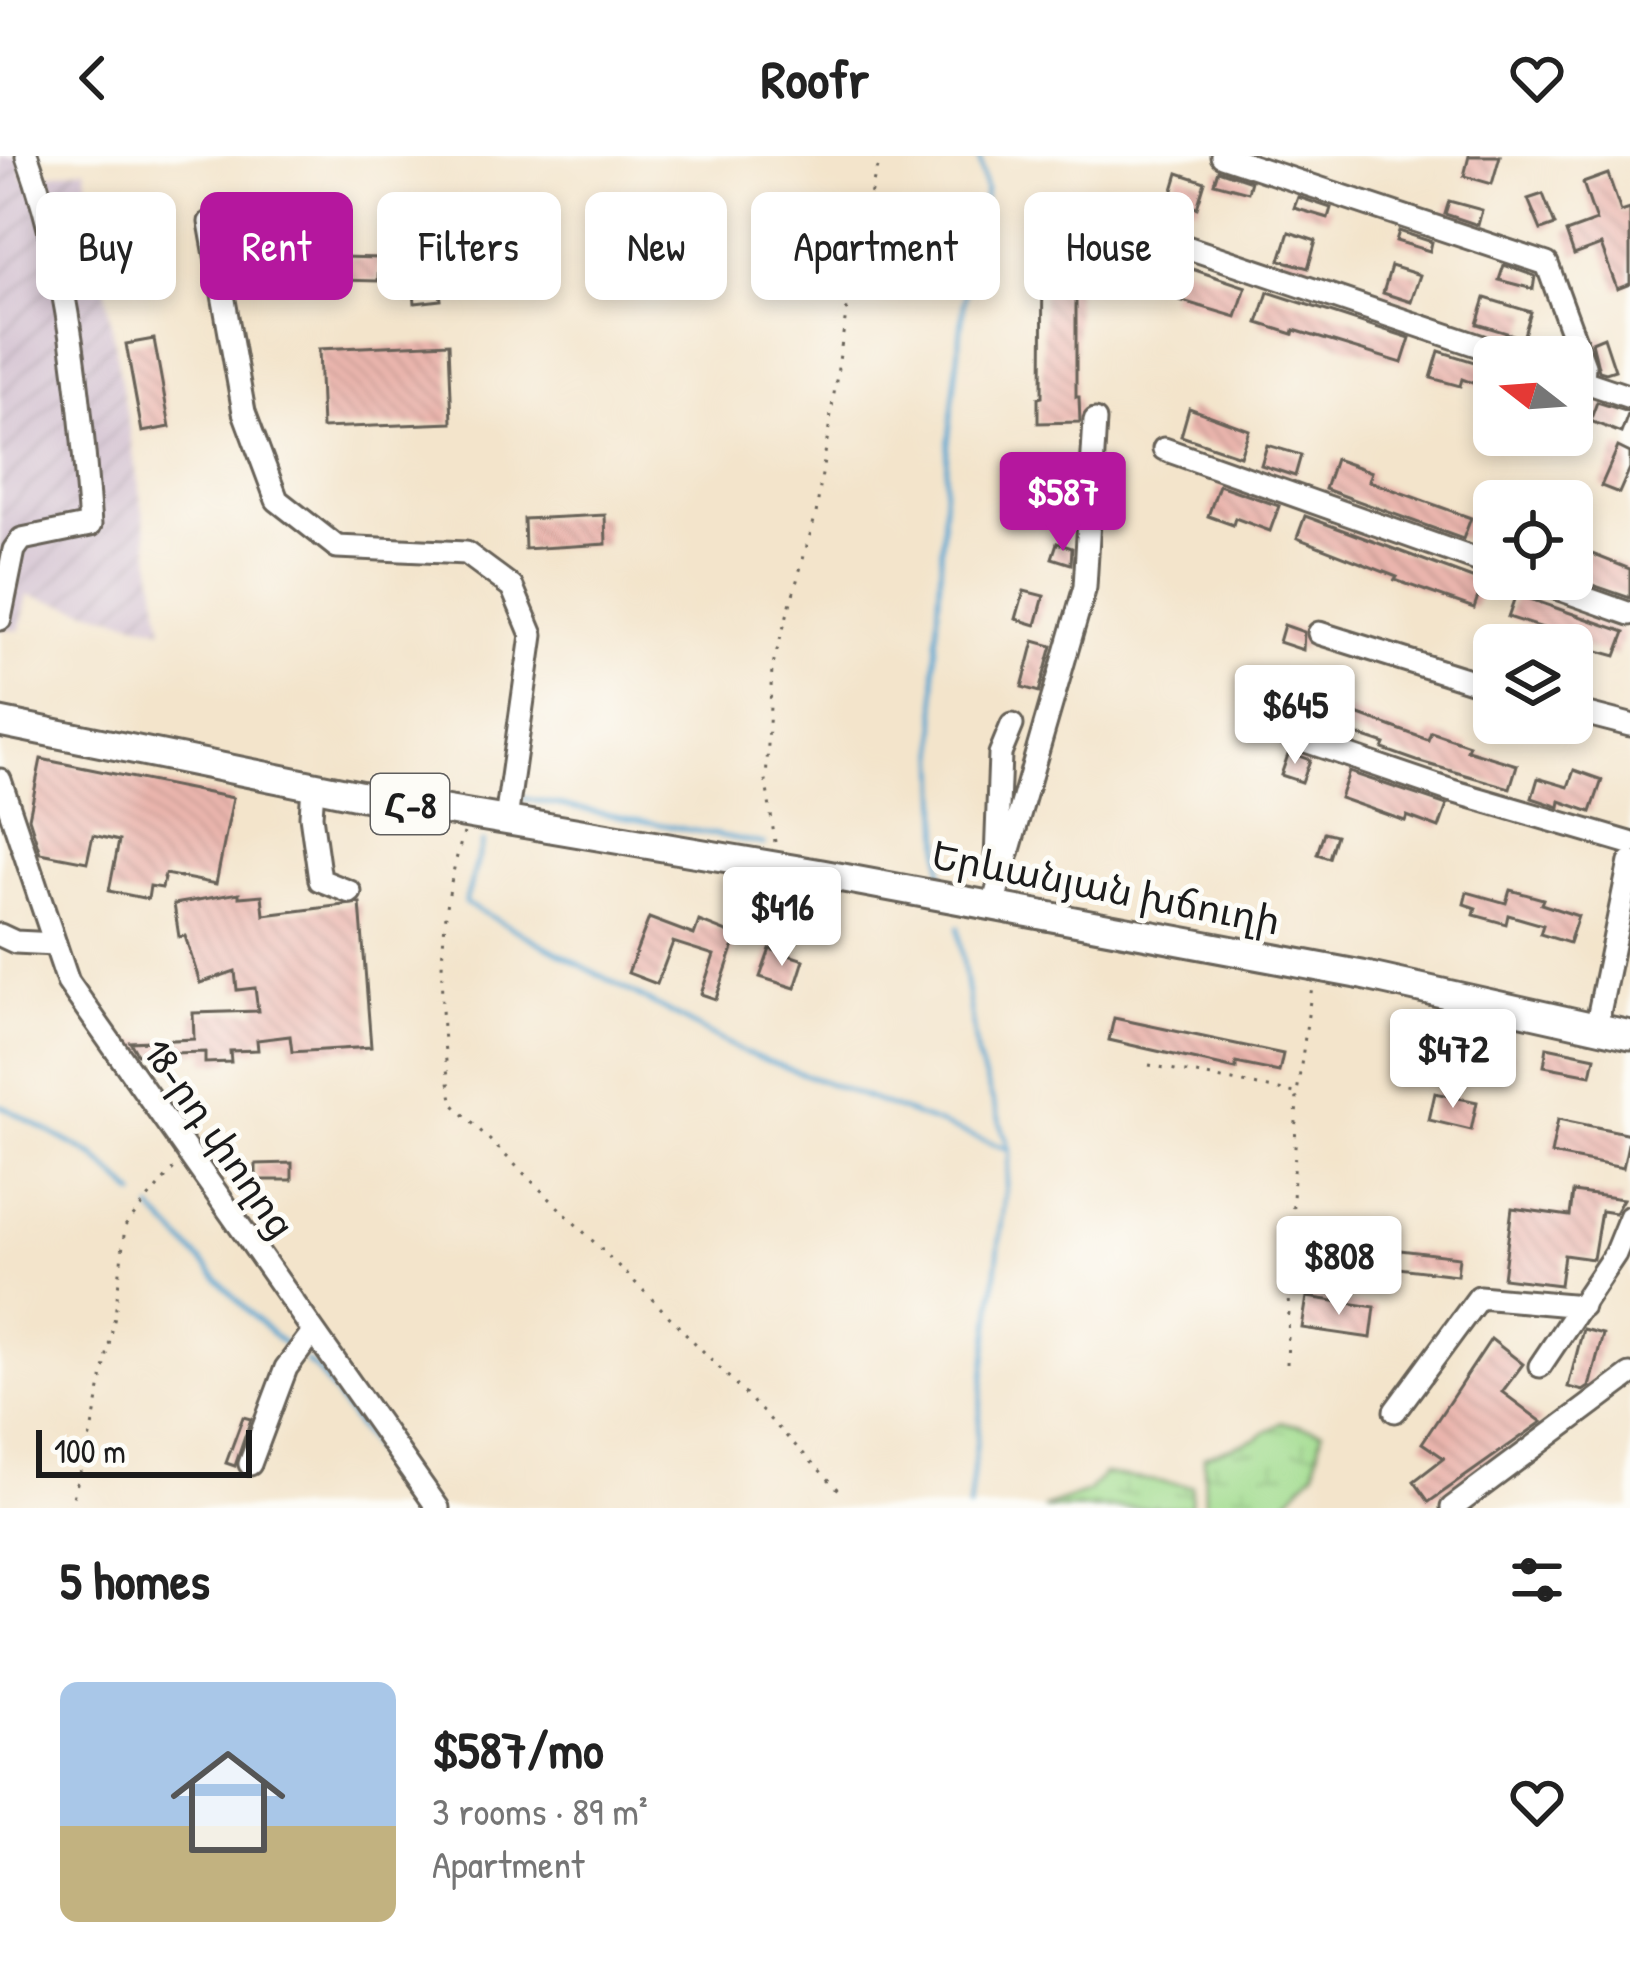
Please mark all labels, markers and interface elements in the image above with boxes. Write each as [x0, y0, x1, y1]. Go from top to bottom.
text: Roofr [761, 42, 869, 115]
icon: back [60, 45, 126, 111]
icon: heart [1504, 45, 1570, 111]
chip: Buy [36, 192, 176, 300]
chip: Rent [200, 192, 353, 300]
chip: Filters [377, 192, 561, 300]
chip: New [585, 192, 727, 300]
chip: Apartment [751, 192, 1000, 300]
chip: House [1024, 192, 1194, 300]
north arrow [1473, 336, 1593, 456]
map controls [1473, 336, 1593, 744]
pin: $587 [992, 452, 1134, 554]
text: $587 [1027, 464, 1099, 517]
button: locate [1473, 480, 1593, 600]
button: layers [1473, 624, 1593, 744]
pin: $645 [1224, 665, 1366, 767]
text: $645 [1262, 677, 1328, 730]
road number: Հ-8 [371, 774, 449, 834]
street label: Երևանյան խճուղի [927, 827, 1285, 947]
pin: $416 [711, 867, 853, 969]
text: $416 [750, 879, 814, 932]
pin: $472 [1382, 1009, 1524, 1111]
text: $472 [1417, 1021, 1489, 1074]
street label: 18-րդ փողոց [132, 1027, 308, 1249]
pin: $808 [1268, 1216, 1410, 1318]
text: $808 [1303, 1228, 1375, 1281]
scale bar [36, 1424, 252, 1477]
text: 100 m [54, 1429, 126, 1473]
text: 5 homes [60, 1546, 210, 1615]
icon: filters [1504, 1547, 1570, 1613]
text: $587/mo [432, 1715, 604, 1784]
icon: home [156, 1730, 300, 1874]
icon: heart [1504, 1769, 1570, 1835]
text: 3 rooms · 89 m² [432, 1784, 648, 1837]
text: Apartment [432, 1837, 585, 1890]

